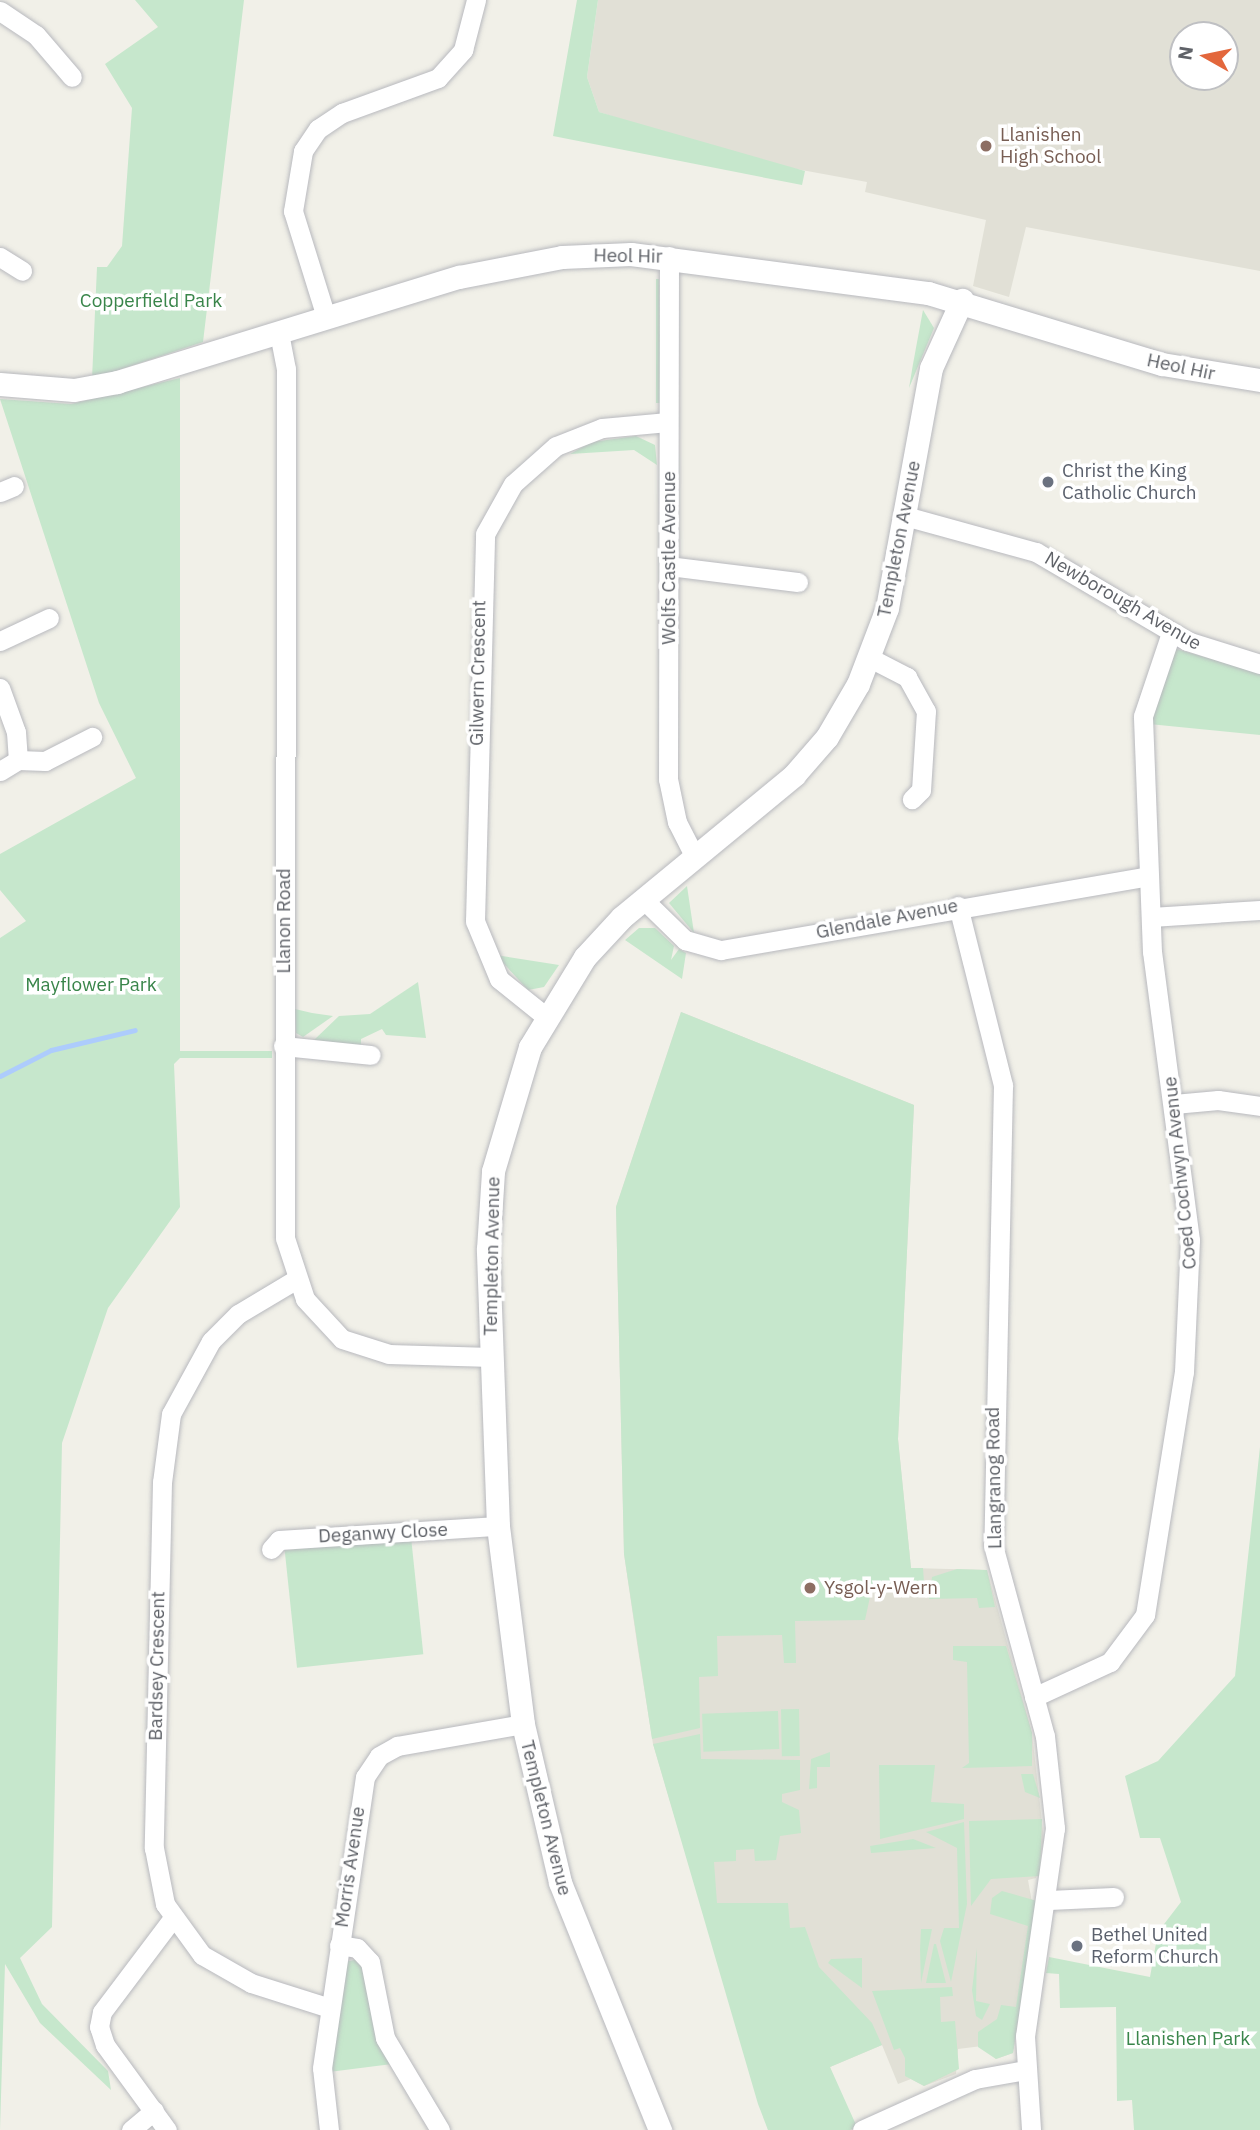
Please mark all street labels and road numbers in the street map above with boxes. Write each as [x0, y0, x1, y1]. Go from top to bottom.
street label: Heol Hir [593, 244, 663, 268]
street label: Heol Hir [1145, 349, 1217, 385]
street label: Templeton Avenue [873, 459, 925, 619]
street label: Wolfs Castle Avenue [658, 471, 680, 645]
street label: Newborough Avenue [1041, 547, 1205, 655]
street label: Gilwern Crescent [465, 600, 491, 746]
street label: Llanon Road [273, 868, 295, 974]
street label: Glendale Avenue [814, 894, 960, 944]
street label: Coed Cochwyn Avenue [1159, 1075, 1201, 1271]
street label: Templeton Avenue [479, 1176, 505, 1336]
street label: Llangranog Road [981, 1407, 1007, 1549]
street label: Deganwy Close [318, 1518, 448, 1548]
street label: Bardsey Crescent [144, 1591, 170, 1741]
street label: Templeton Avenue [516, 1738, 576, 1898]
street label: Morris Avenue [330, 1805, 370, 1929]

